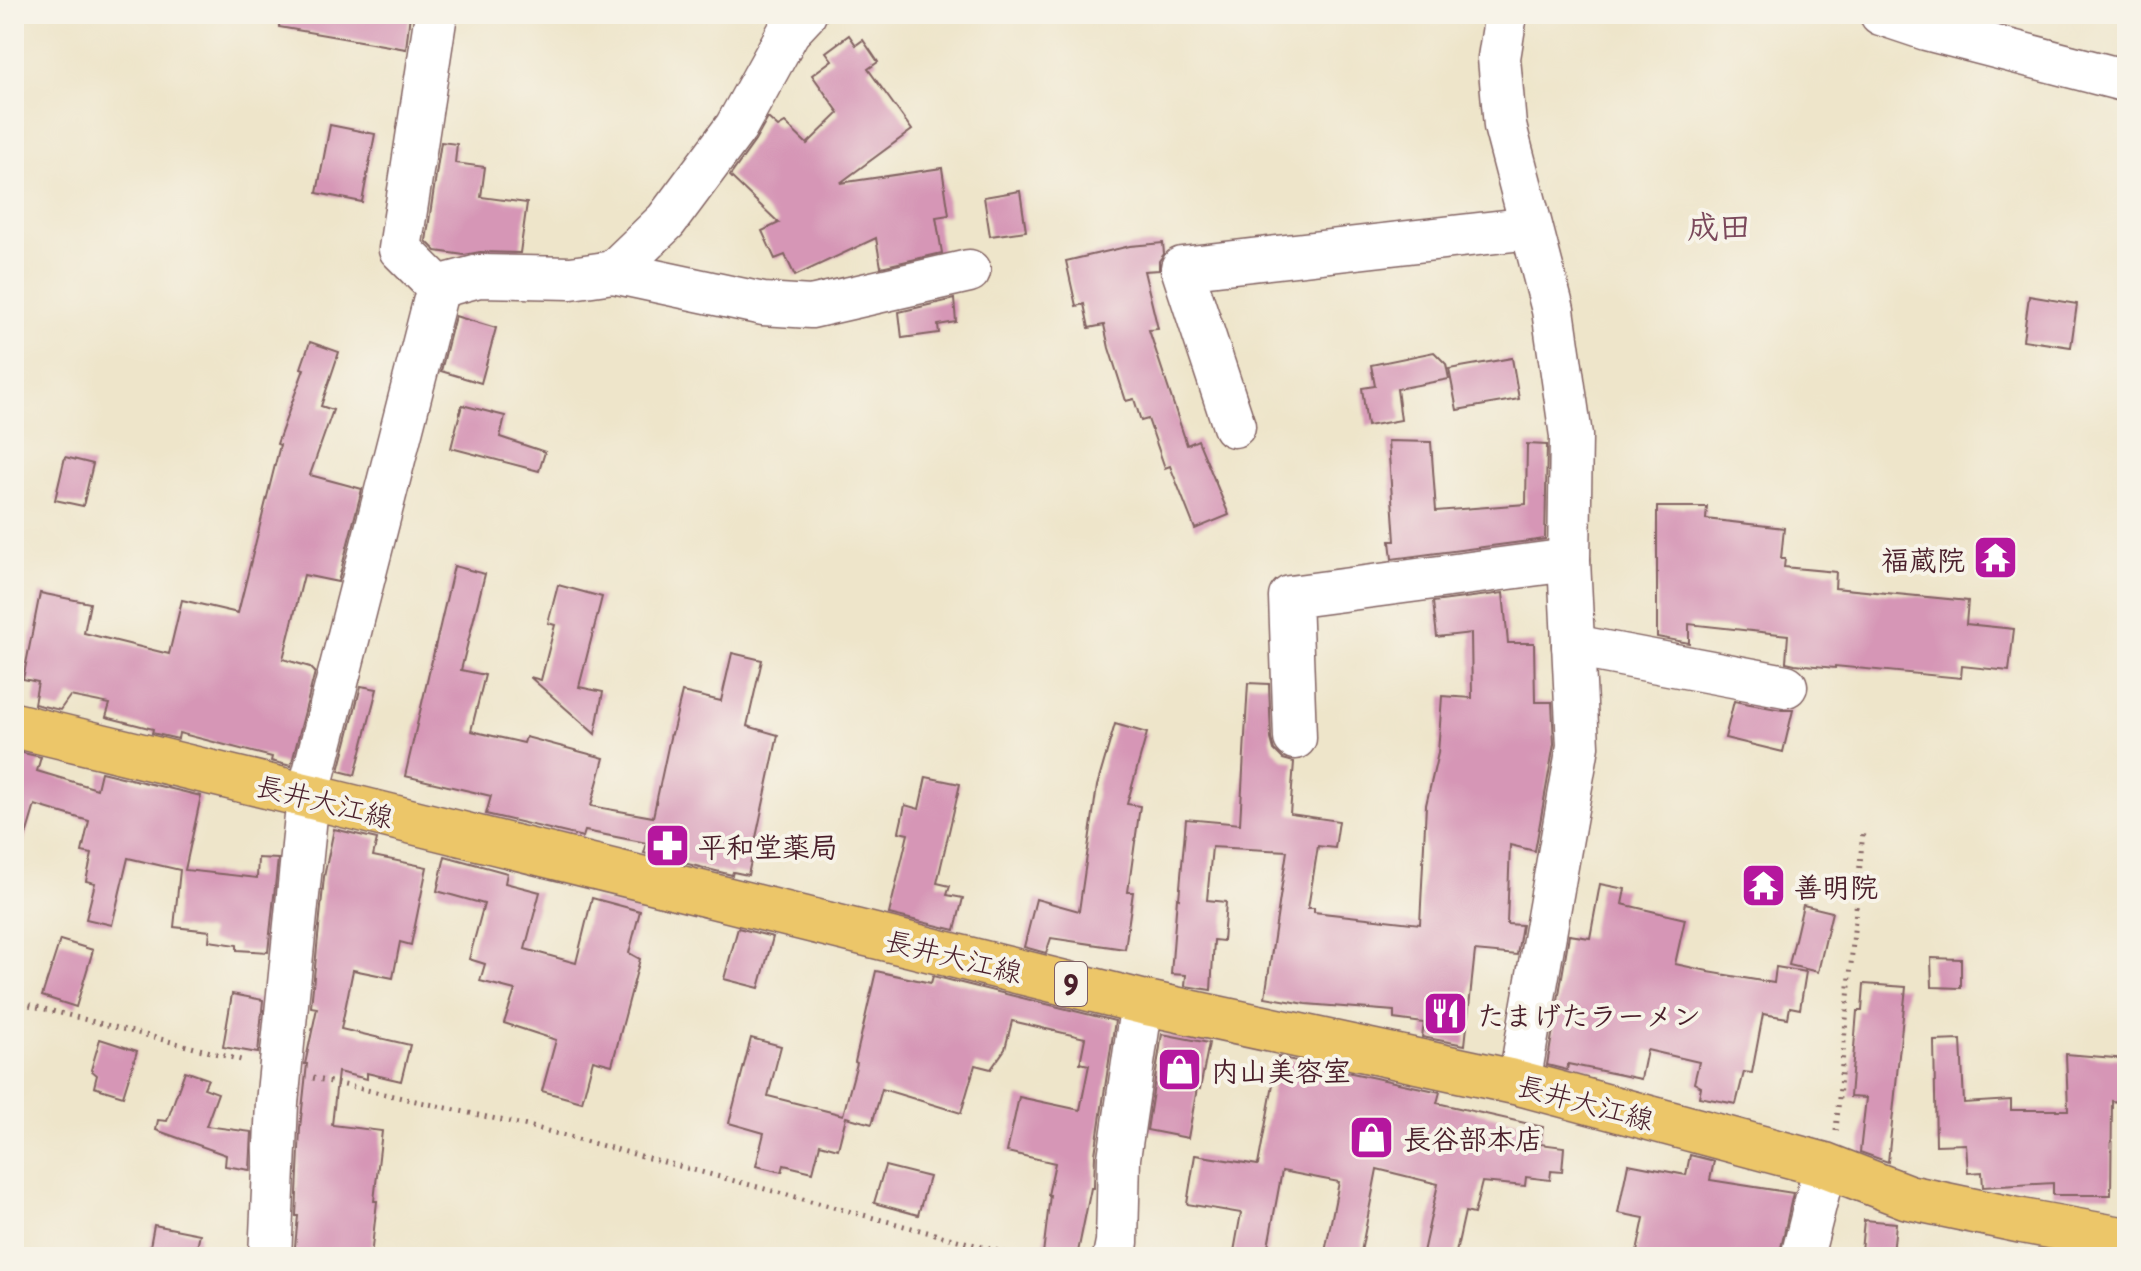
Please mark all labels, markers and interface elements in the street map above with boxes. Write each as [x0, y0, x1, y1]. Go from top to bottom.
district label: 成田 [1687, 201, 1751, 249]
temple icon: 福蔵院 [1972, 534, 2020, 582]
place label: 福蔵院 [1881, 537, 1965, 580]
street label: 長井大江線 [252, 762, 398, 838]
pharmacy icon: 平和堂薬局 [643, 821, 691, 869]
place label: 平和堂薬局 [698, 824, 838, 867]
temple icon: 善明院 [1739, 861, 1787, 909]
place label: 善明院 [1794, 864, 1878, 907]
street label: 長井大江線 [881, 917, 1027, 993]
road number: 9 [1055, 962, 1087, 1006]
restaurant icon: たまげたラーメン [1422, 990, 1470, 1038]
place label: たまげたラーメン [1477, 993, 1701, 1036]
shop icon: 内山美容室 [1156, 1045, 1204, 1093]
place label: 内山美容室 [1211, 1048, 1351, 1091]
street label: 長井大江線 [1513, 1062, 1659, 1140]
shop icon: 長谷部本店 [1348, 1113, 1396, 1161]
place label: 長谷部本店 [1403, 1116, 1543, 1159]

